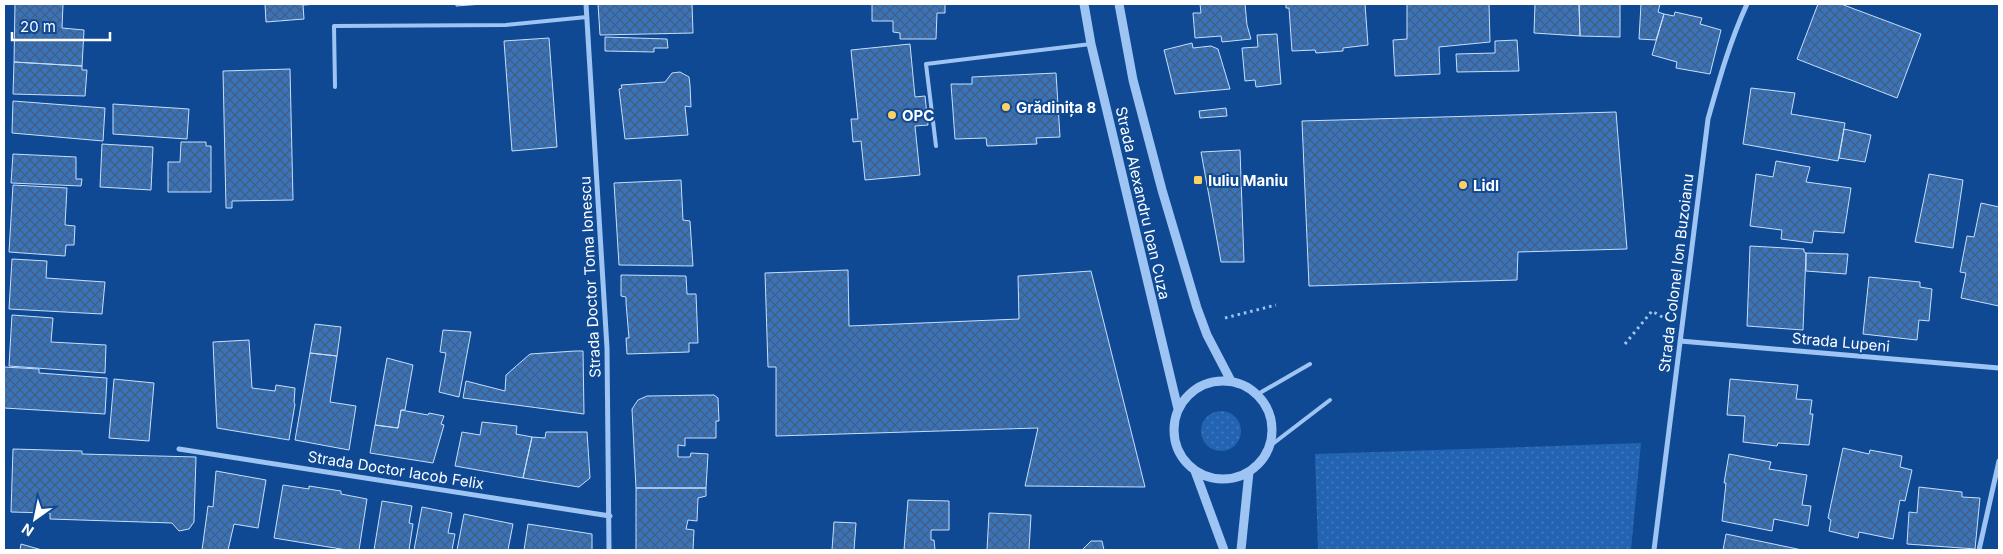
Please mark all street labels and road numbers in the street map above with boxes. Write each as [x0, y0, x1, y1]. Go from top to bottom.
street label: Strada Alexandru Ioan Cuza [1112, 105, 1174, 301]
street label: Strada Colonel Ion Buzoianu [1654, 173, 1698, 373]
street label: Strada Doctor Toma Ionescu [575, 176, 605, 378]
street label: Strada Lupeni [1791, 328, 1891, 356]
street label: Strada Doctor Iacob Felix [306, 447, 486, 493]

